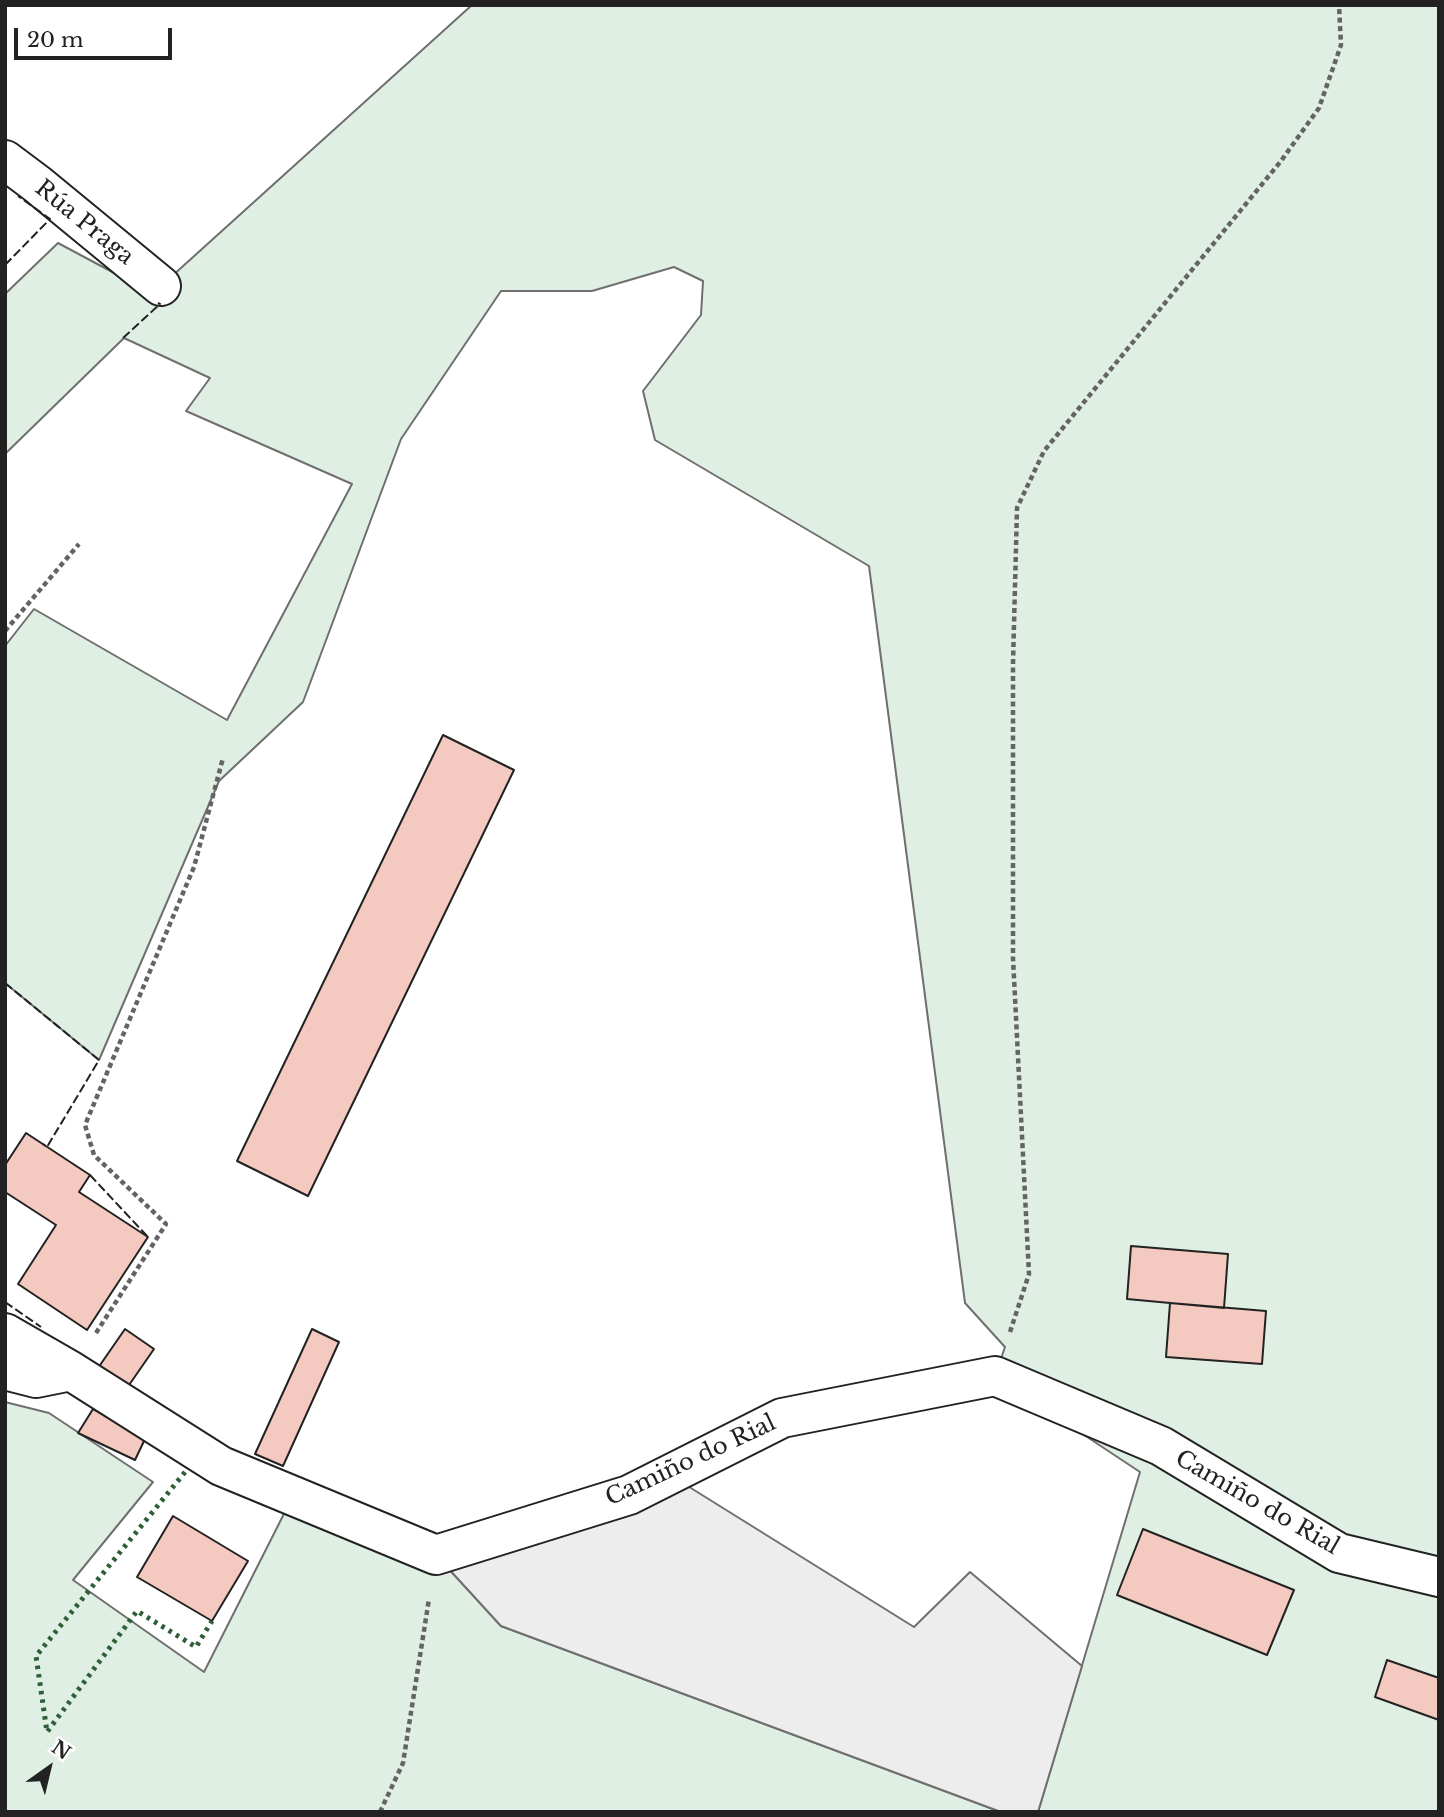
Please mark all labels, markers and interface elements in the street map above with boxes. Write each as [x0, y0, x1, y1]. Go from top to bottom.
scale bar [18, 14, 175, 58]
text: 20 m [27, 27, 84, 53]
street label: Rúa Praga [29, 175, 139, 271]
street label: Camiño do Rial [602, 1409, 780, 1513]
street label: Camiño do Rial [1170, 1445, 1344, 1561]
north arrow [14, 1733, 84, 1803]
text: N [47, 1736, 75, 1765]

